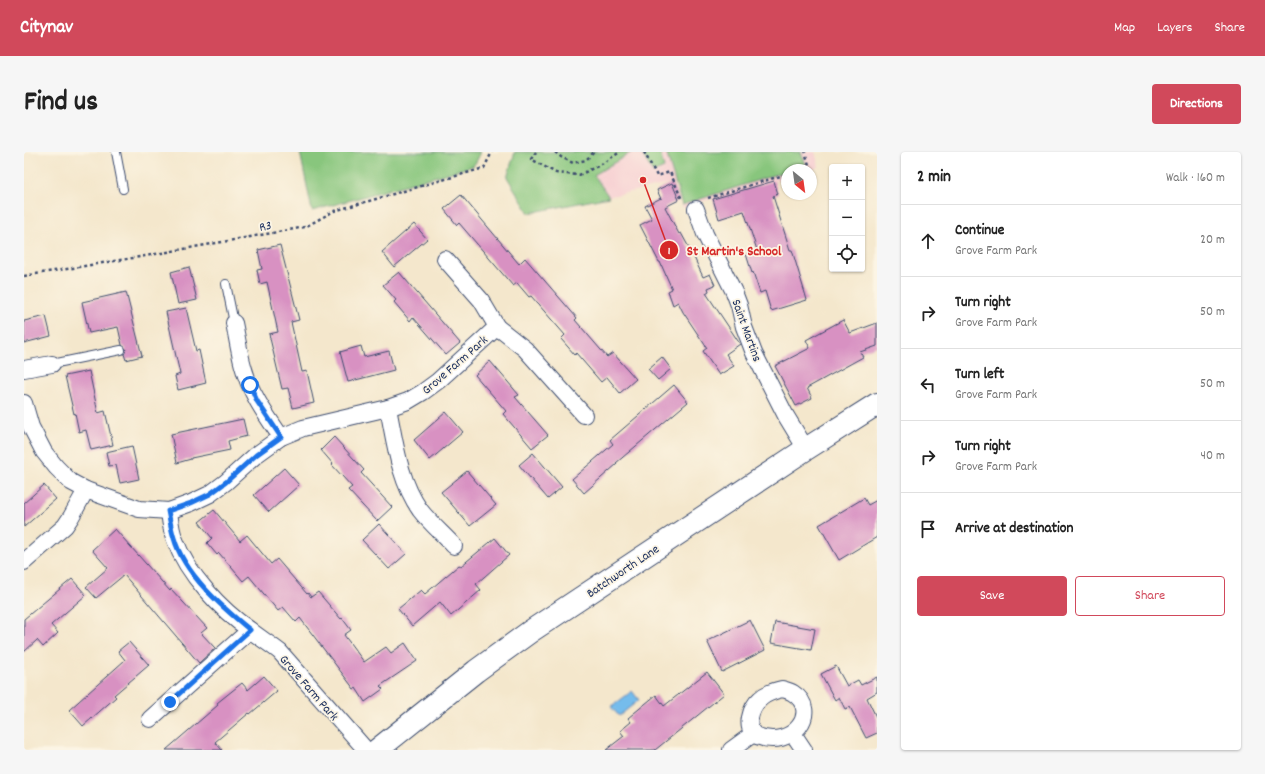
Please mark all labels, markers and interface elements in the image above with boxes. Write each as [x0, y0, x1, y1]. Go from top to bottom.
text: Citynav [20, 15, 73, 42]
text: Map [1114, 18, 1135, 38]
text: Layers [1157, 18, 1192, 38]
text: Share [1214, 18, 1245, 38]
text: Find us [24, 84, 98, 124]
button: Directions [1152, 84, 1241, 124]
north arrow [781, 164, 817, 200]
map controls [829, 164, 865, 272]
button: + [829, 164, 865, 200]
text: 2 min [917, 166, 951, 190]
text: Walk · 160 m [1166, 169, 1225, 188]
button: − [829, 200, 865, 236]
street label: R3 [258, 217, 273, 238]
text: Continue [955, 220, 1004, 242]
icon: ahead [917, 230, 939, 252]
text: 20 m [1200, 231, 1225, 250]
button: locate [829, 236, 865, 272]
callout: St Martin's School [659, 237, 789, 263]
text: St Martin's School [687, 242, 782, 262]
text: Grove Farm Park [955, 242, 1037, 261]
text: 1 [668, 243, 671, 260]
text: Turn right [955, 292, 1011, 314]
street label: Saint Martins [726, 297, 766, 365]
icon: right [917, 302, 939, 324]
text: 50 m [1200, 303, 1225, 322]
text: Grove Farm Park [955, 314, 1037, 333]
street label: Grove Farm Park [418, 332, 493, 400]
text: Turn left [955, 364, 1004, 386]
icon: left [917, 374, 939, 396]
text: 50 m [1200, 375, 1225, 394]
route start [241, 376, 259, 394]
text: Grove Farm Park [955, 386, 1037, 405]
text: Turn right [955, 436, 1011, 458]
icon: right [917, 446, 939, 468]
text: 40 m [1201, 447, 1225, 466]
text: Grove Farm Park [955, 458, 1037, 477]
icon: arrive [917, 518, 939, 540]
text: Arrive at destination [955, 518, 1073, 540]
street label: Batchworth Lane [583, 541, 664, 603]
button: Save [917, 576, 1067, 616]
button: Share [1075, 576, 1225, 616]
street label: Grove Farm Park [274, 651, 342, 726]
route end [161, 693, 179, 711]

